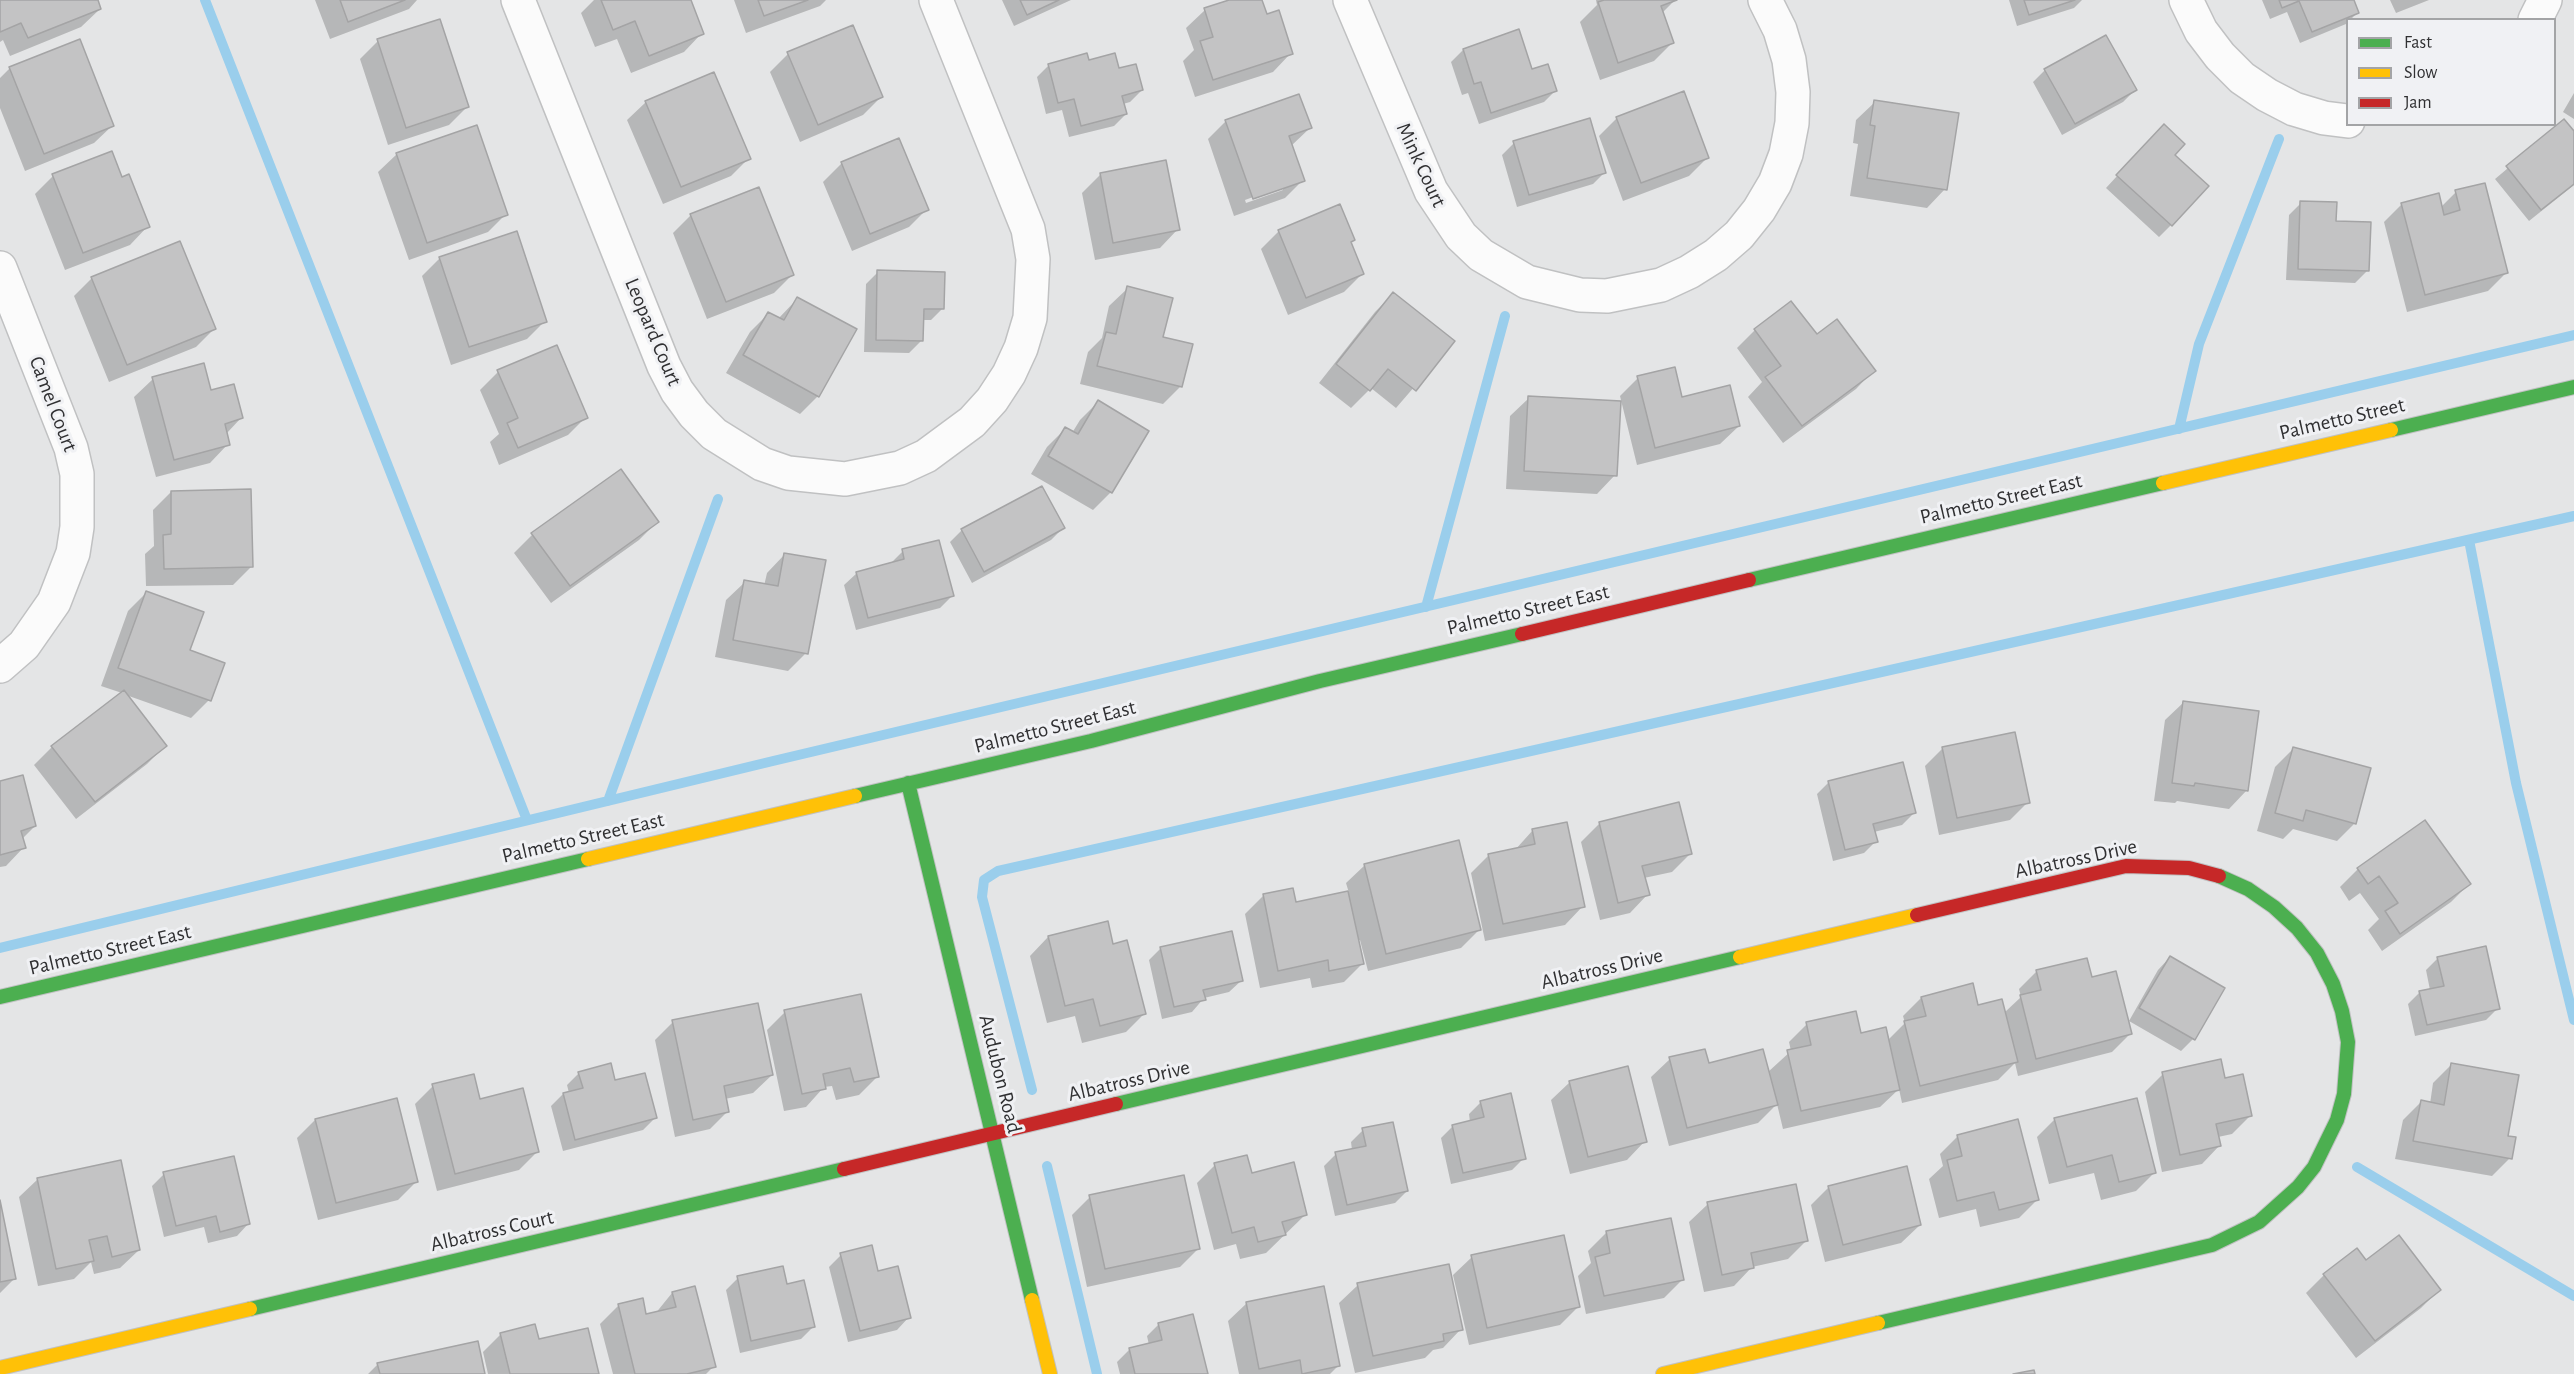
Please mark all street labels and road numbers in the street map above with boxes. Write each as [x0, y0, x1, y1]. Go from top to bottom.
street label: Mink Court [1390, 119, 1452, 211]
street label: Leopard Court [619, 274, 687, 390]
street label: Camel Court [23, 353, 83, 455]
street label: Palmetto Street [2277, 392, 2407, 446]
street label: Palmetto Street East [1918, 468, 2084, 530]
street label: Palmetto Street East [1445, 579, 1611, 641]
street label: Palmetto Street East [972, 695, 1138, 759]
street label: Palmetto Street East [500, 807, 666, 869]
street label: Albatross Drive [2013, 834, 2139, 884]
street label: Palmetto Street East [27, 919, 193, 981]
street label: Albatross Drive [1539, 943, 1665, 995]
street label: Audubon Road [973, 1012, 1027, 1136]
street label: Albatross Drive [1066, 1055, 1192, 1107]
street label: Albatross Court [428, 1205, 556, 1257]

